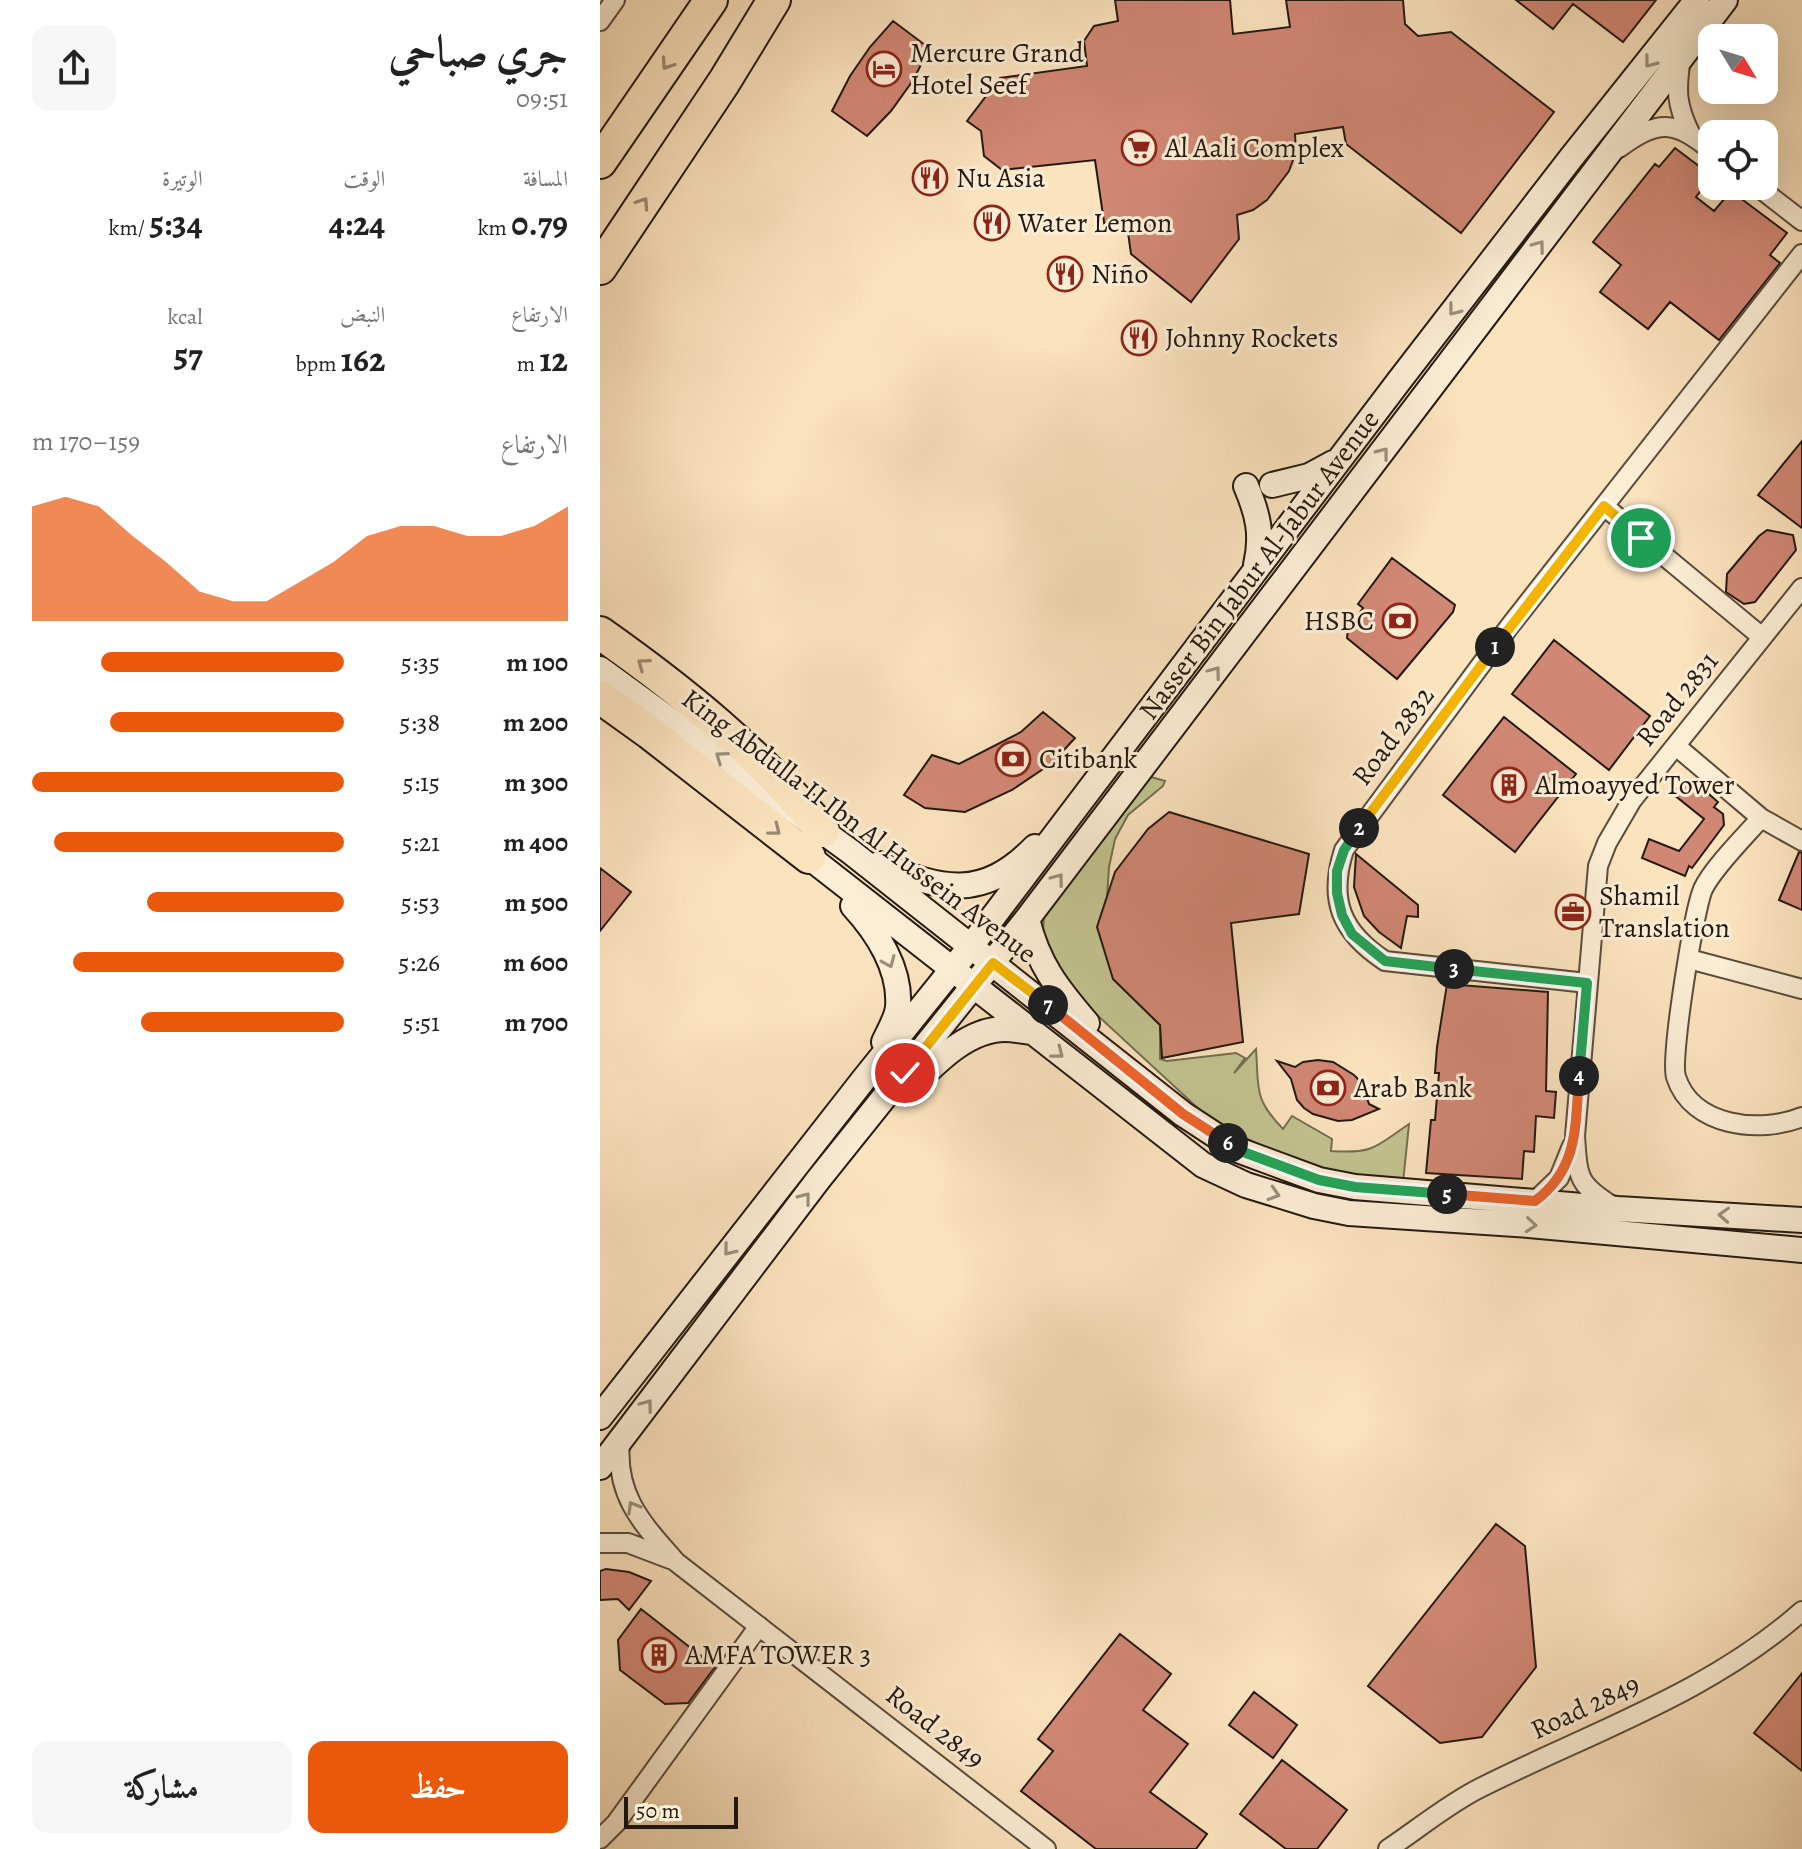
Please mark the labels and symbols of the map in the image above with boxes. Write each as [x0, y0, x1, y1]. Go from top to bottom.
north arrow [1698, 24, 1778, 104]
place label: Mercure Grand Hotel Seef [910, 34, 1085, 104]
hotel icon: Mercure Grand Hotel Seef [865, 50, 903, 88]
one-way arrow [1645, 53, 1659, 68]
one-way arrow [662, 56, 677, 70]
supermarket icon: Al Aali Complex [1120, 129, 1158, 167]
place label: Al Aali Complex [1164, 129, 1345, 167]
restaurant icon: Nu Asia [911, 159, 949, 197]
place label: Nu Asia [956, 159, 1045, 197]
one-way arrow [634, 197, 649, 211]
restaurant icon: Water Lemon [973, 204, 1011, 242]
place label: Water Lemon [1017, 204, 1172, 242]
one-way arrow [1530, 240, 1544, 254]
restaurant icon: Niño [1046, 255, 1084, 293]
place label: Niño [1091, 255, 1148, 293]
one-way arrow [1450, 301, 1464, 316]
restaurant icon: Johnny Rockets [1120, 319, 1158, 357]
place label: Johnny Rockets [1165, 319, 1339, 357]
street label: Nasser Bin Jabur Al-Jabur Avenue [1130, 402, 1388, 728]
one-way arrow [1373, 447, 1387, 462]
pin [1607, 504, 1675, 572]
place label: HSBC [1304, 602, 1374, 640]
bank icon: HSBC [1381, 602, 1419, 640]
pin: 1 [1475, 627, 1515, 667]
street label: Road 2831 [1627, 644, 1727, 754]
one-way arrow [638, 659, 652, 674]
one-way arrow [1205, 666, 1219, 681]
street label: Road 2832 [1343, 678, 1443, 794]
street label: King Abdulla II Ibn Al Hussein Avenue [674, 680, 1044, 972]
bank icon: Citibank [994, 740, 1032, 778]
place label: Citibank [1039, 740, 1138, 778]
one-way arrow [715, 752, 729, 767]
building icon: Almoayyed Tower [1490, 766, 1528, 804]
place label: Almoayyed Tower [1534, 766, 1735, 804]
pin: 2 [1339, 808, 1379, 848]
one-way arrow [766, 821, 781, 835]
one-way arrow [1048, 873, 1062, 888]
place label: Shamil Translation [1599, 877, 1730, 947]
office icon: Shamil Translation [1554, 893, 1592, 931]
pin: 3 [1434, 949, 1474, 989]
one-way arrow [879, 955, 896, 969]
pin: 7 [1028, 985, 1068, 1025]
pin [871, 1039, 939, 1107]
one-way arrow [1049, 1043, 1063, 1058]
pin: 4 [1559, 1056, 1599, 1096]
bank icon: Arab Bank [1309, 1069, 1347, 1107]
place label: Arab Bank [1353, 1069, 1472, 1107]
pin: 6 [1208, 1123, 1248, 1163]
pin: 5 [1427, 1174, 1467, 1214]
one-way arrow [1266, 1185, 1280, 1201]
one-way arrow [795, 1192, 809, 1207]
one-way arrow [1717, 1207, 1730, 1224]
one-way arrow [1525, 1216, 1538, 1233]
one-way arrow [725, 1241, 739, 1256]
one-way arrow [638, 1399, 652, 1413]
one-way arrow [628, 1501, 643, 1515]
building icon: AMFA TOWER 3 [640, 1636, 678, 1674]
place label: AMFA TOWER 3 [684, 1636, 871, 1674]
street label: Road 2849 [1524, 1665, 1646, 1749]
street label: Road 2849 [878, 1676, 992, 1778]
scale bar [624, 1793, 738, 1829]

